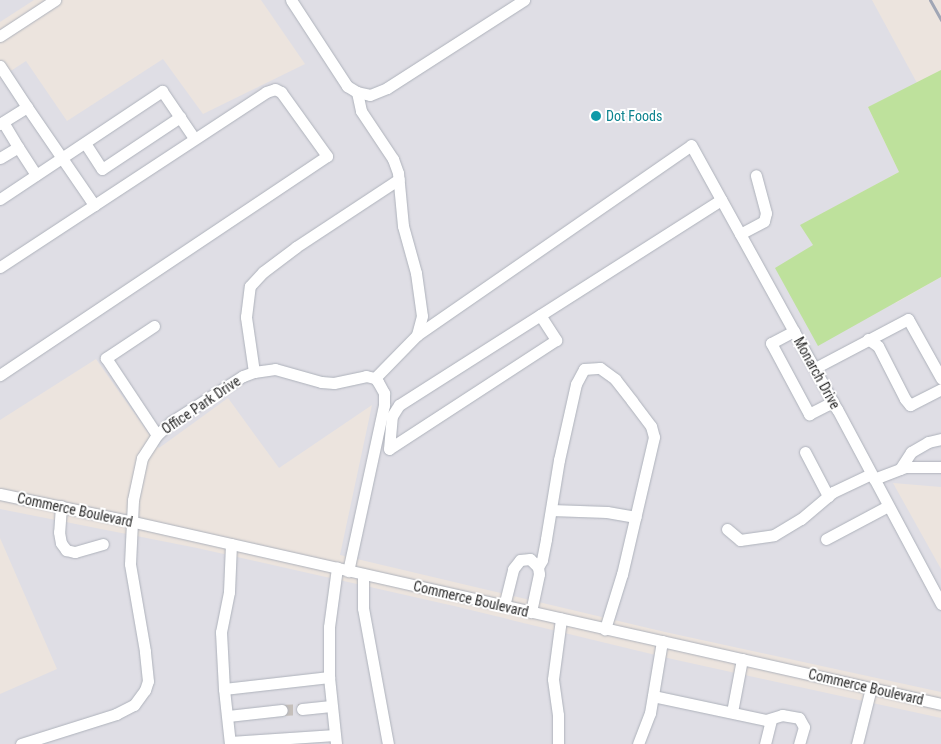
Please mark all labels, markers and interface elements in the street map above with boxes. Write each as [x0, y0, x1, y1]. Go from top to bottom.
place label: Dot Foods [606, 108, 662, 124]
marker: Dot Foods [590, 110, 602, 122]
street label: Monarch Drive [790, 334, 844, 412]
street label: Office Park Drive [159, 373, 243, 437]
street label: Commerce Boulevard [16, 490, 134, 530]
street label: Commerce Boulevard [412, 578, 530, 620]
street label: Commerce Boulevard [807, 666, 925, 708]

